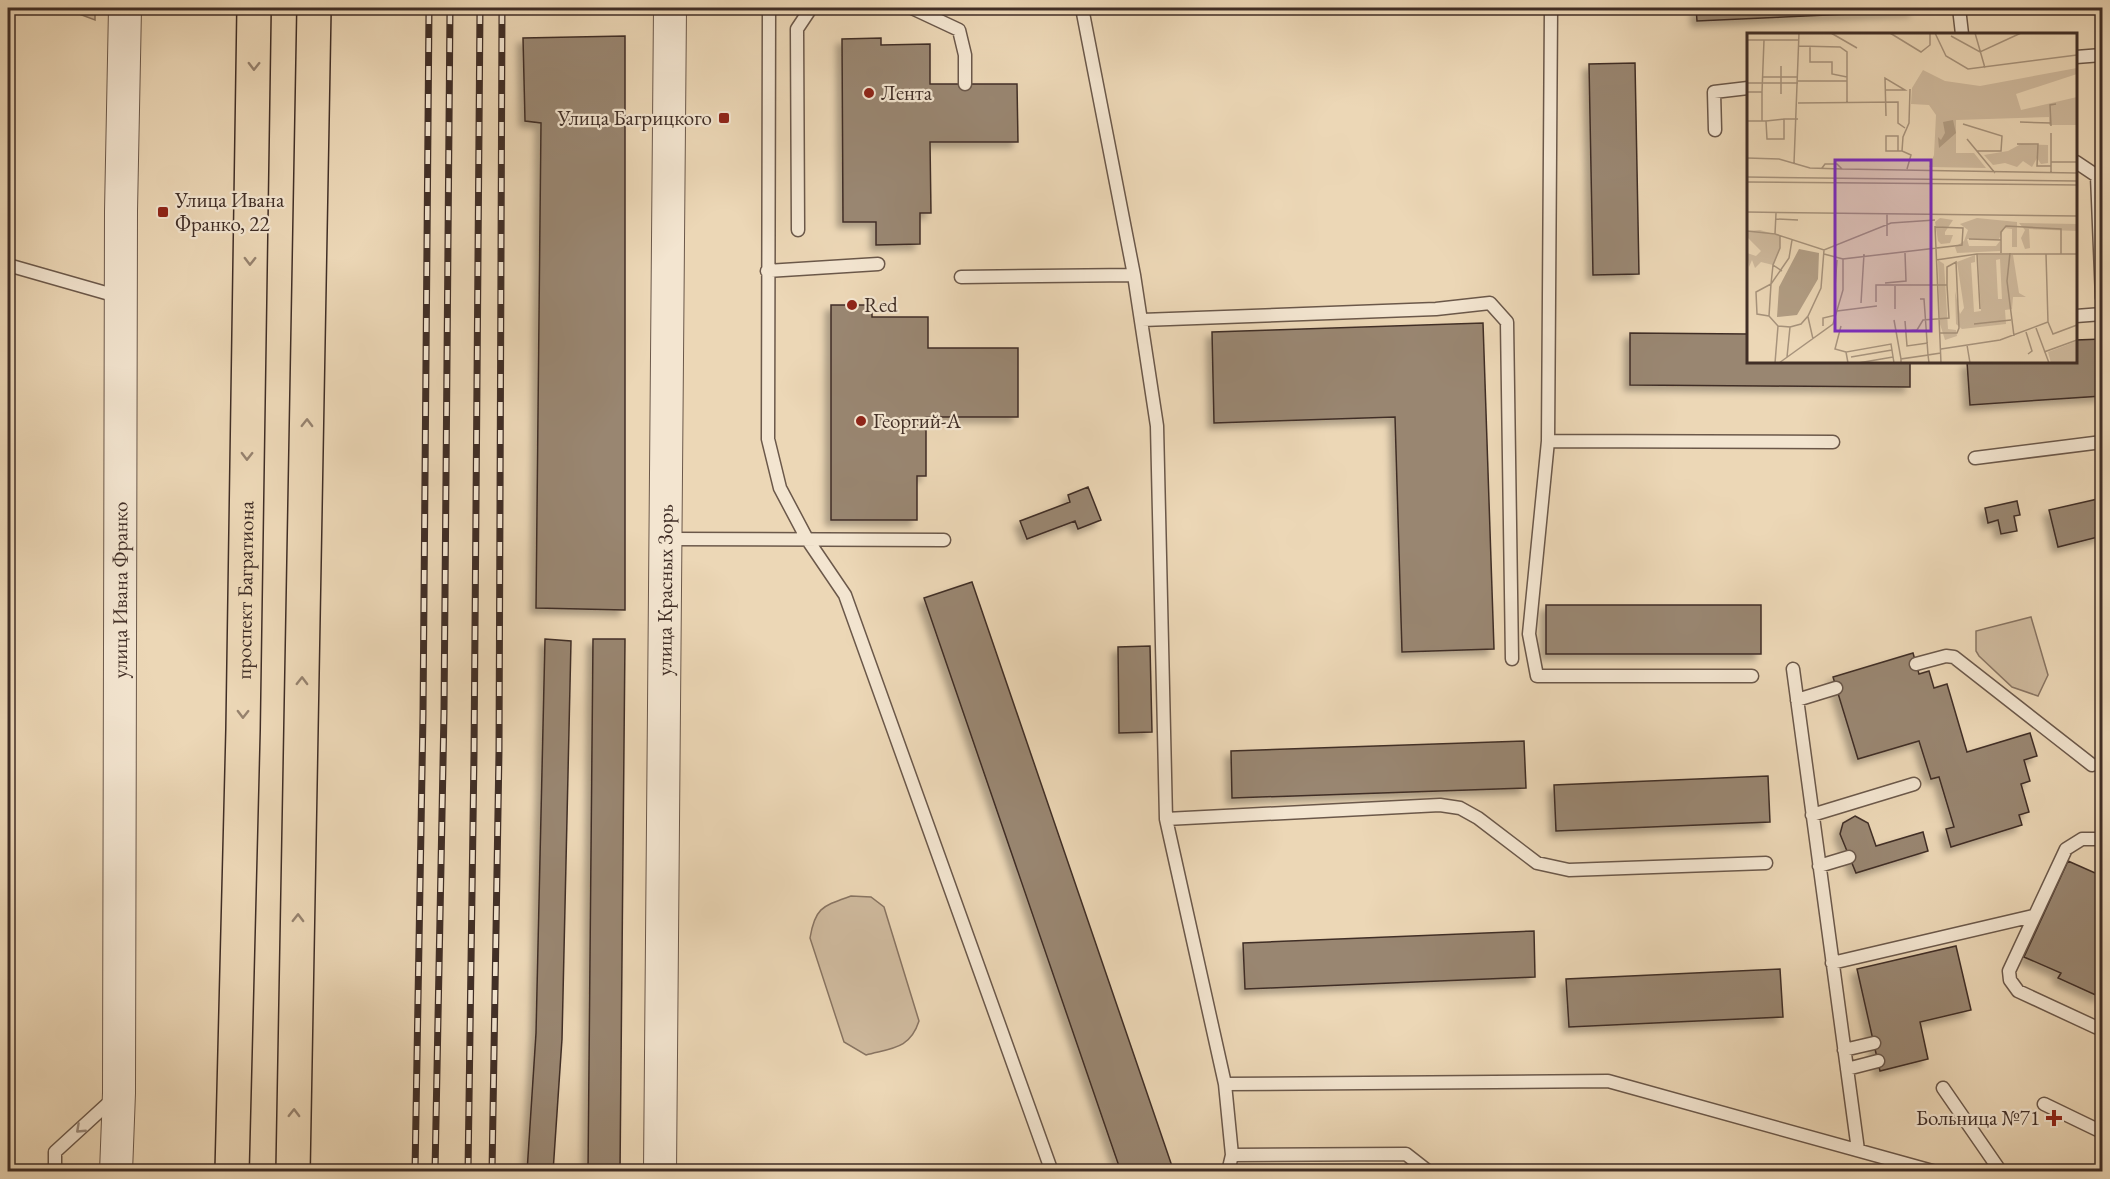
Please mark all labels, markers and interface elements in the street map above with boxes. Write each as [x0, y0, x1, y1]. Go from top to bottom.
inset map [1747, 33, 2077, 363]
one-way arrow [247, 61, 260, 70]
place label: Лента [881, 79, 933, 106]
marker: Лента [862, 86, 876, 100]
place label: Улица Багрицкого [556, 104, 712, 131]
marker: Улица Багрицкого [717, 111, 731, 125]
place label: Улица Ивана Франко, 22 [174, 186, 285, 237]
marker: Улица Ивана Франко, 22 [156, 205, 170, 219]
one-way arrow [244, 256, 257, 265]
place label: Red [864, 291, 898, 318]
marker: Red [845, 298, 859, 312]
place label: Георгий-А [873, 407, 962, 434]
marker: Георгий-А [854, 414, 868, 428]
one-way arrow [301, 419, 313, 428]
one-way arrow [241, 451, 254, 460]
street label: проспект Багратиона [230, 500, 259, 679]
street label: улица Ивана Франко [106, 502, 133, 679]
street label: улица Красных Зорь [650, 504, 679, 676]
one-way arrow [296, 677, 308, 686]
one-way arrow [237, 709, 250, 718]
one-way arrow [292, 914, 304, 923]
place label: Больница №71 [1916, 1104, 2040, 1131]
one-way arrow [288, 1109, 301, 1118]
marker: Больница №71 [2045, 1109, 2063, 1127]
one-way arrow [77, 1122, 87, 1133]

